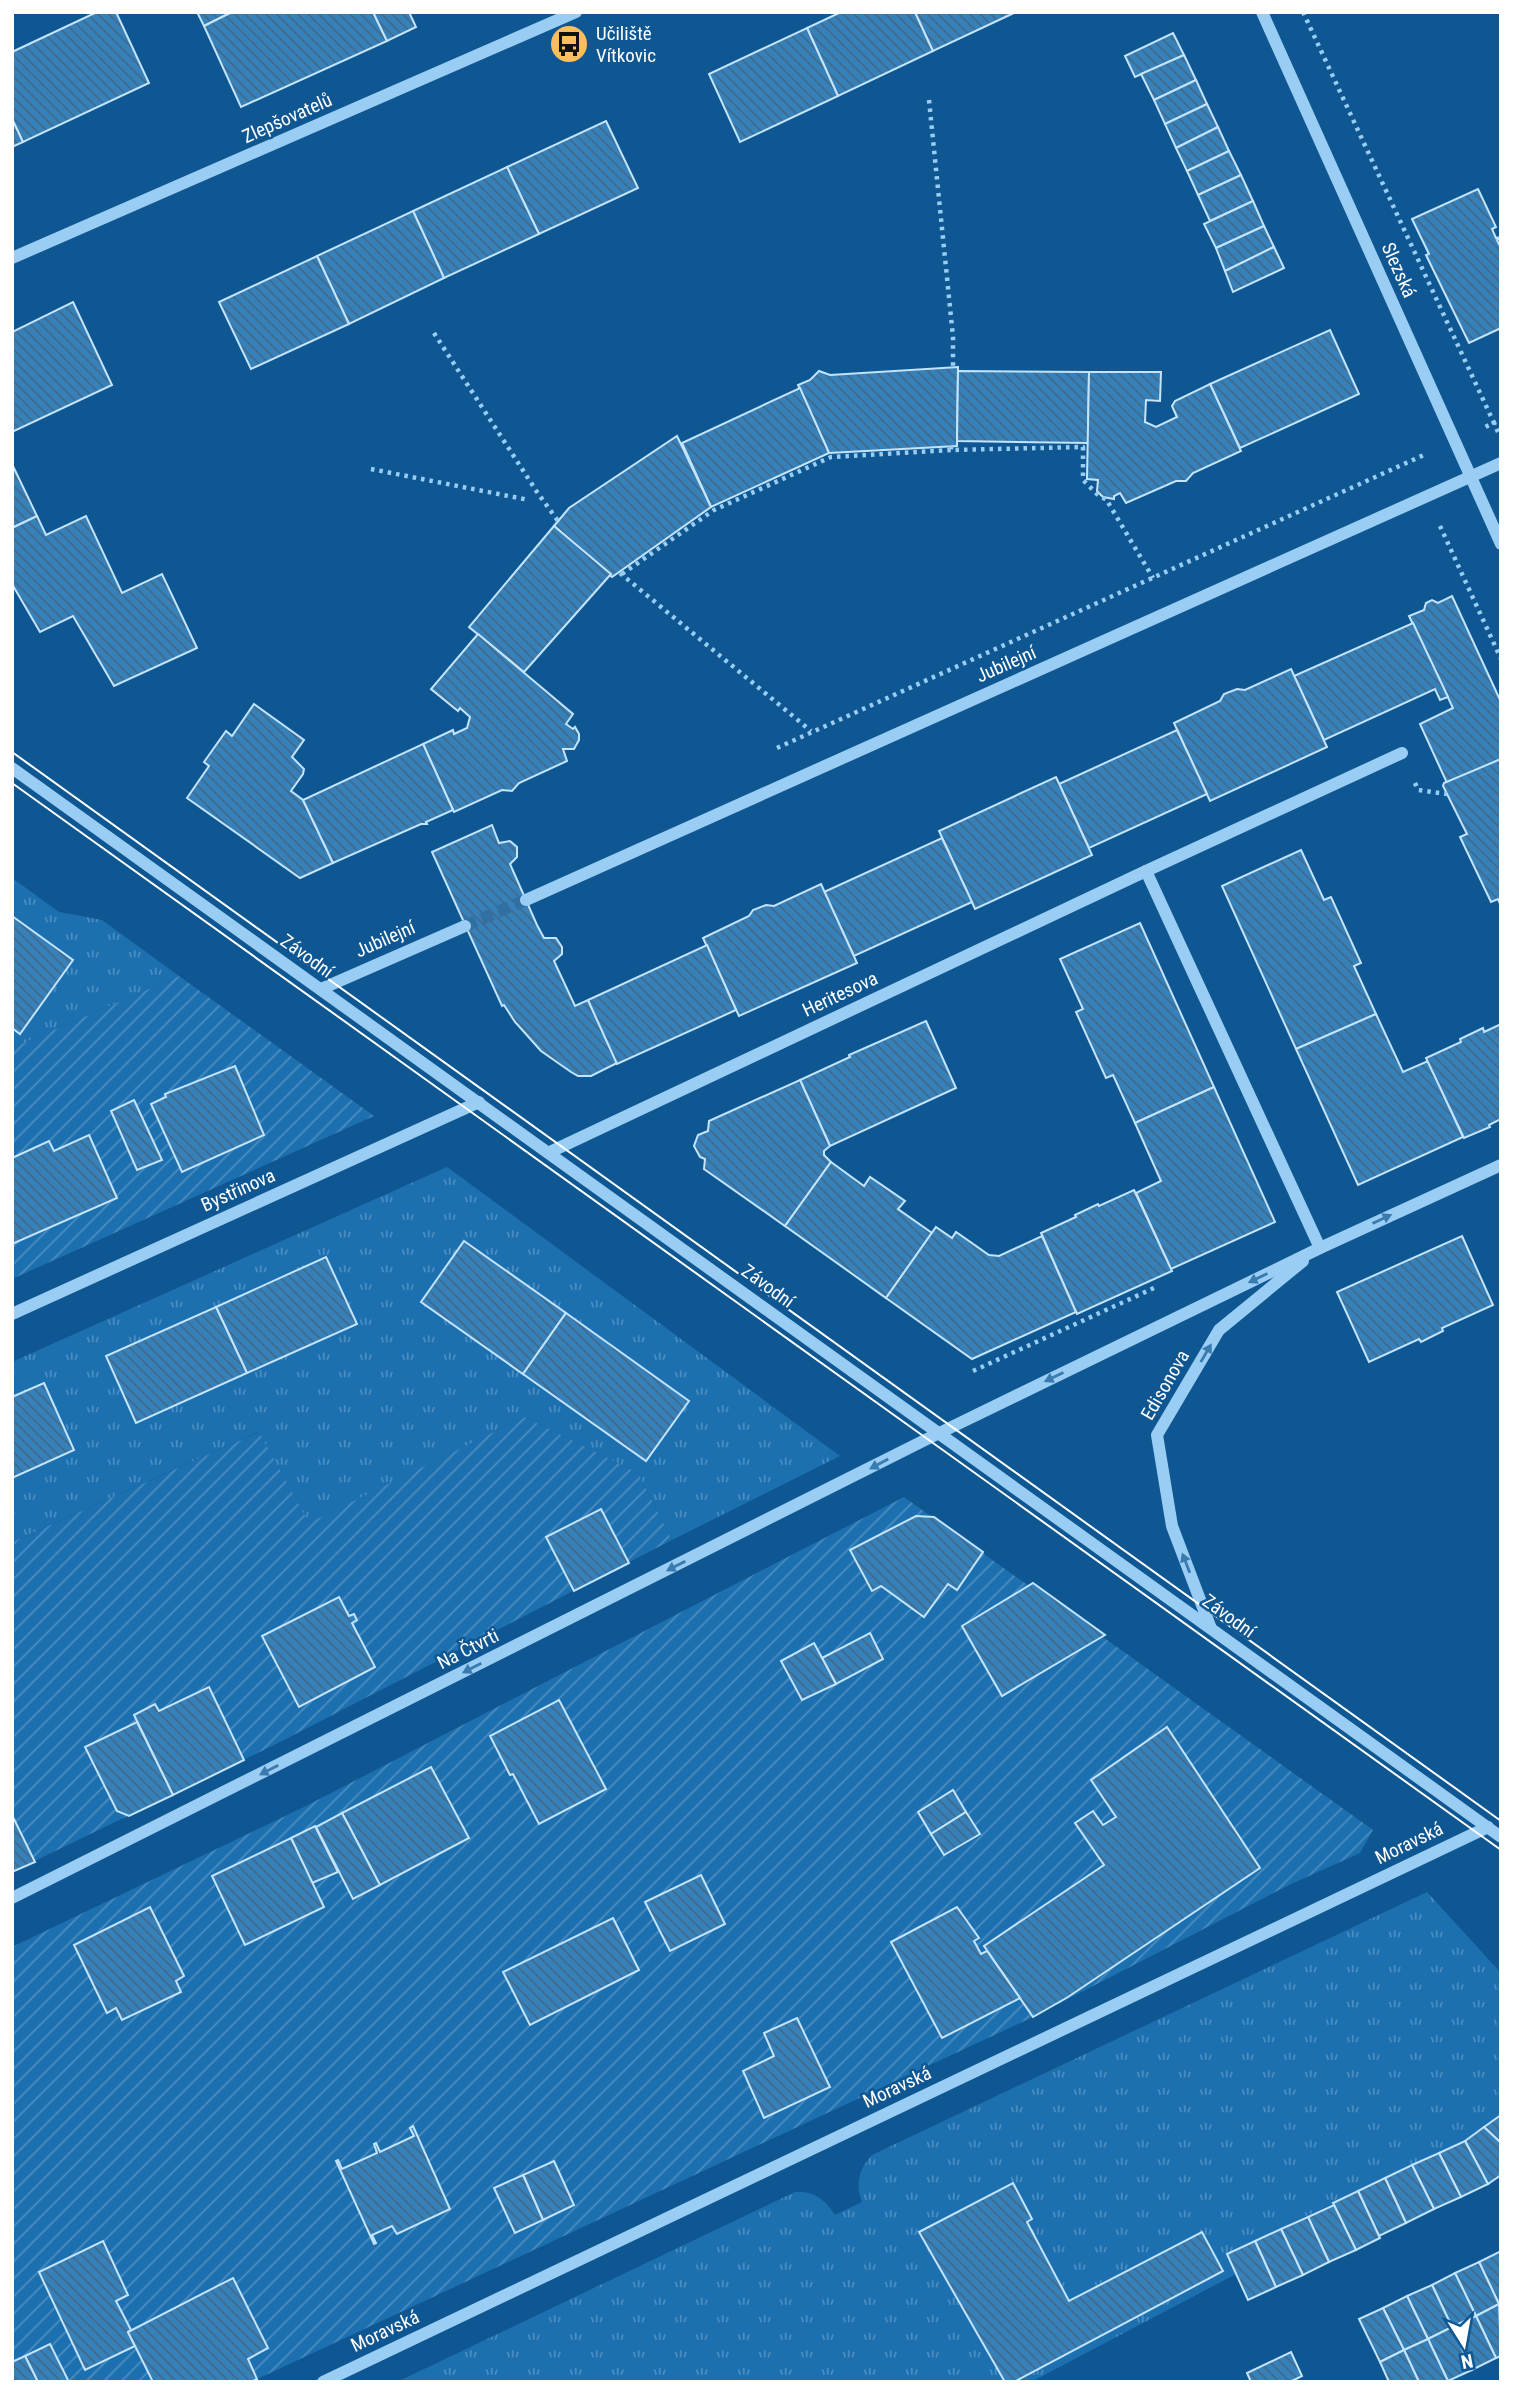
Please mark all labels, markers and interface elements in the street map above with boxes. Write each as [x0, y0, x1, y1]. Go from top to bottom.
place label: Učiliště Vítkovic [596, 22, 656, 67]
bus stop icon: Učiliště Vítkovic [548, 23, 590, 65]
street label: Zlepšovatelů [239, 88, 335, 148]
street label: Slezská [1377, 239, 1421, 301]
street label: Jubilejní [972, 640, 1041, 687]
street label: Jubilejní [351, 915, 420, 962]
street label: Závodní [276, 929, 339, 984]
street label: Heritesova [799, 967, 881, 1021]
street label: Bystřinova [198, 1164, 278, 1216]
one-way arrow [1372, 1213, 1392, 1225]
street label: Závodní [737, 1259, 800, 1314]
one-way arrow [1248, 1272, 1268, 1283]
one-way arrow [1199, 1343, 1212, 1362]
street label: Edisonova [1136, 1346, 1194, 1424]
one-way arrow [1044, 1372, 1064, 1383]
one-way arrow [869, 1459, 889, 1470]
one-way arrow [1181, 1553, 1192, 1574]
one-way arrow [666, 1561, 686, 1572]
street label: Závodní [1198, 1589, 1261, 1644]
street label: Na Čtvrti [433, 1624, 503, 1674]
one-way arrow [462, 1662, 482, 1673]
one-way arrow [259, 1764, 279, 1775]
street label: Moravská [1371, 1817, 1447, 1869]
street label: Moravská [859, 2061, 935, 2113]
street label: Moravská [347, 2305, 423, 2357]
north arrow [1429, 2310, 1499, 2380]
text: N [1459, 2349, 1475, 2374]

